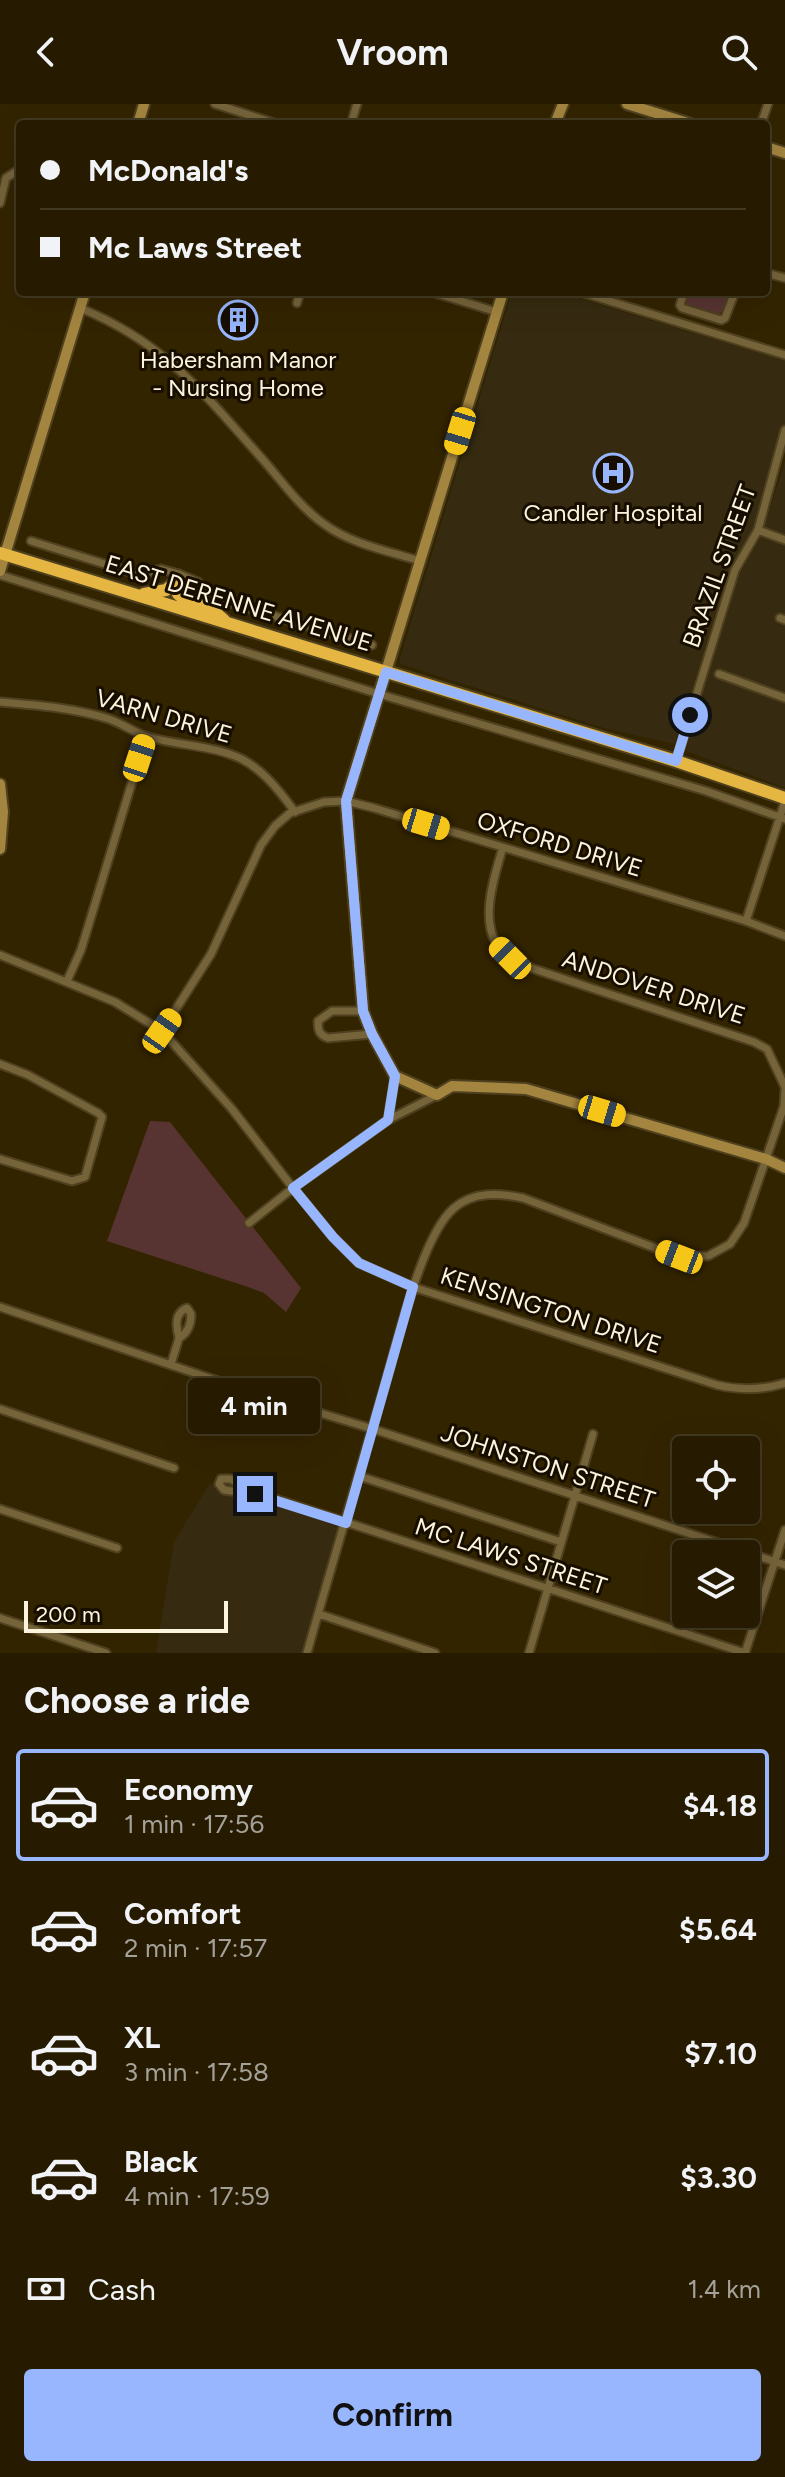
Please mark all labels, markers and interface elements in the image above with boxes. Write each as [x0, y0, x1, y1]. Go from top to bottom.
icon: back [24, 30, 68, 74]
icon: search [717, 30, 761, 74]
text: Vroom [336, 31, 449, 74]
text: McDonald's [88, 152, 248, 189]
text: Mc Laws Street [88, 229, 302, 266]
building icon: Habersham Manor - Nursing Home [217, 299, 259, 341]
place label: Habersham Manor - Nursing Home [140, 345, 336, 402]
car [442, 405, 478, 457]
hospital icon: Candler Hospital [592, 452, 634, 494]
street label: BRAZIL STREET [676, 481, 762, 651]
place label: Candler Hospital [524, 498, 702, 527]
street label: EAST DERENNE AVENUE [102, 549, 376, 657]
street label: VARN DRIVE [93, 683, 235, 749]
route start [672, 697, 708, 733]
car [120, 731, 158, 785]
street label: OXFORD DRIVE [474, 805, 646, 883]
car [400, 806, 452, 842]
car [485, 933, 535, 983]
street label: ANDOVER DRIVE [559, 944, 749, 1030]
car [138, 1004, 186, 1058]
car [576, 1093, 628, 1129]
car [652, 1237, 706, 1277]
street label: KENSINGTON DRIVE [437, 1261, 665, 1359]
callout: 4 min [189, 1378, 321, 1434]
text: 4 min [221, 1390, 287, 1422]
street label: JOHNSTON STREET [437, 1418, 659, 1514]
map controls [672, 1436, 760, 1628]
button: locate [672, 1436, 760, 1524]
route end [237, 1476, 273, 1512]
street label: MC LAWS STREET [411, 1511, 611, 1601]
button: layers [672, 1540, 760, 1628]
scale bar [24, 1597, 228, 1633]
text: 200 m [36, 1601, 101, 1628]
text: Choose a ride [24, 1679, 250, 1722]
icon: car [28, 1769, 100, 1841]
text: Economy [124, 1771, 253, 1808]
text: $4.18 [683, 1787, 757, 1824]
text: 1 min · 17:56 [124, 1808, 264, 1840]
icon: car [28, 1893, 100, 1965]
text: Comfort [124, 1895, 242, 1932]
text: $5.64 [679, 1911, 757, 1948]
text: 2 min · 17:57 [124, 1932, 267, 1964]
icon: car [28, 2017, 100, 2089]
text: XL [124, 2019, 160, 2056]
text: $7.10 [684, 2035, 757, 2072]
text: 3 min · 17:58 [124, 2056, 269, 2088]
icon: car [28, 2141, 100, 2213]
text: Black [124, 2143, 198, 2180]
text: $3.30 [680, 2159, 757, 2196]
text: 4 min · 17:59 [124, 2180, 270, 2212]
icon: cash [24, 2267, 68, 2311]
text: Cash [88, 2271, 156, 2308]
text: 1.4 km [688, 2273, 761, 2305]
button: Confirm [24, 2369, 761, 2461]

